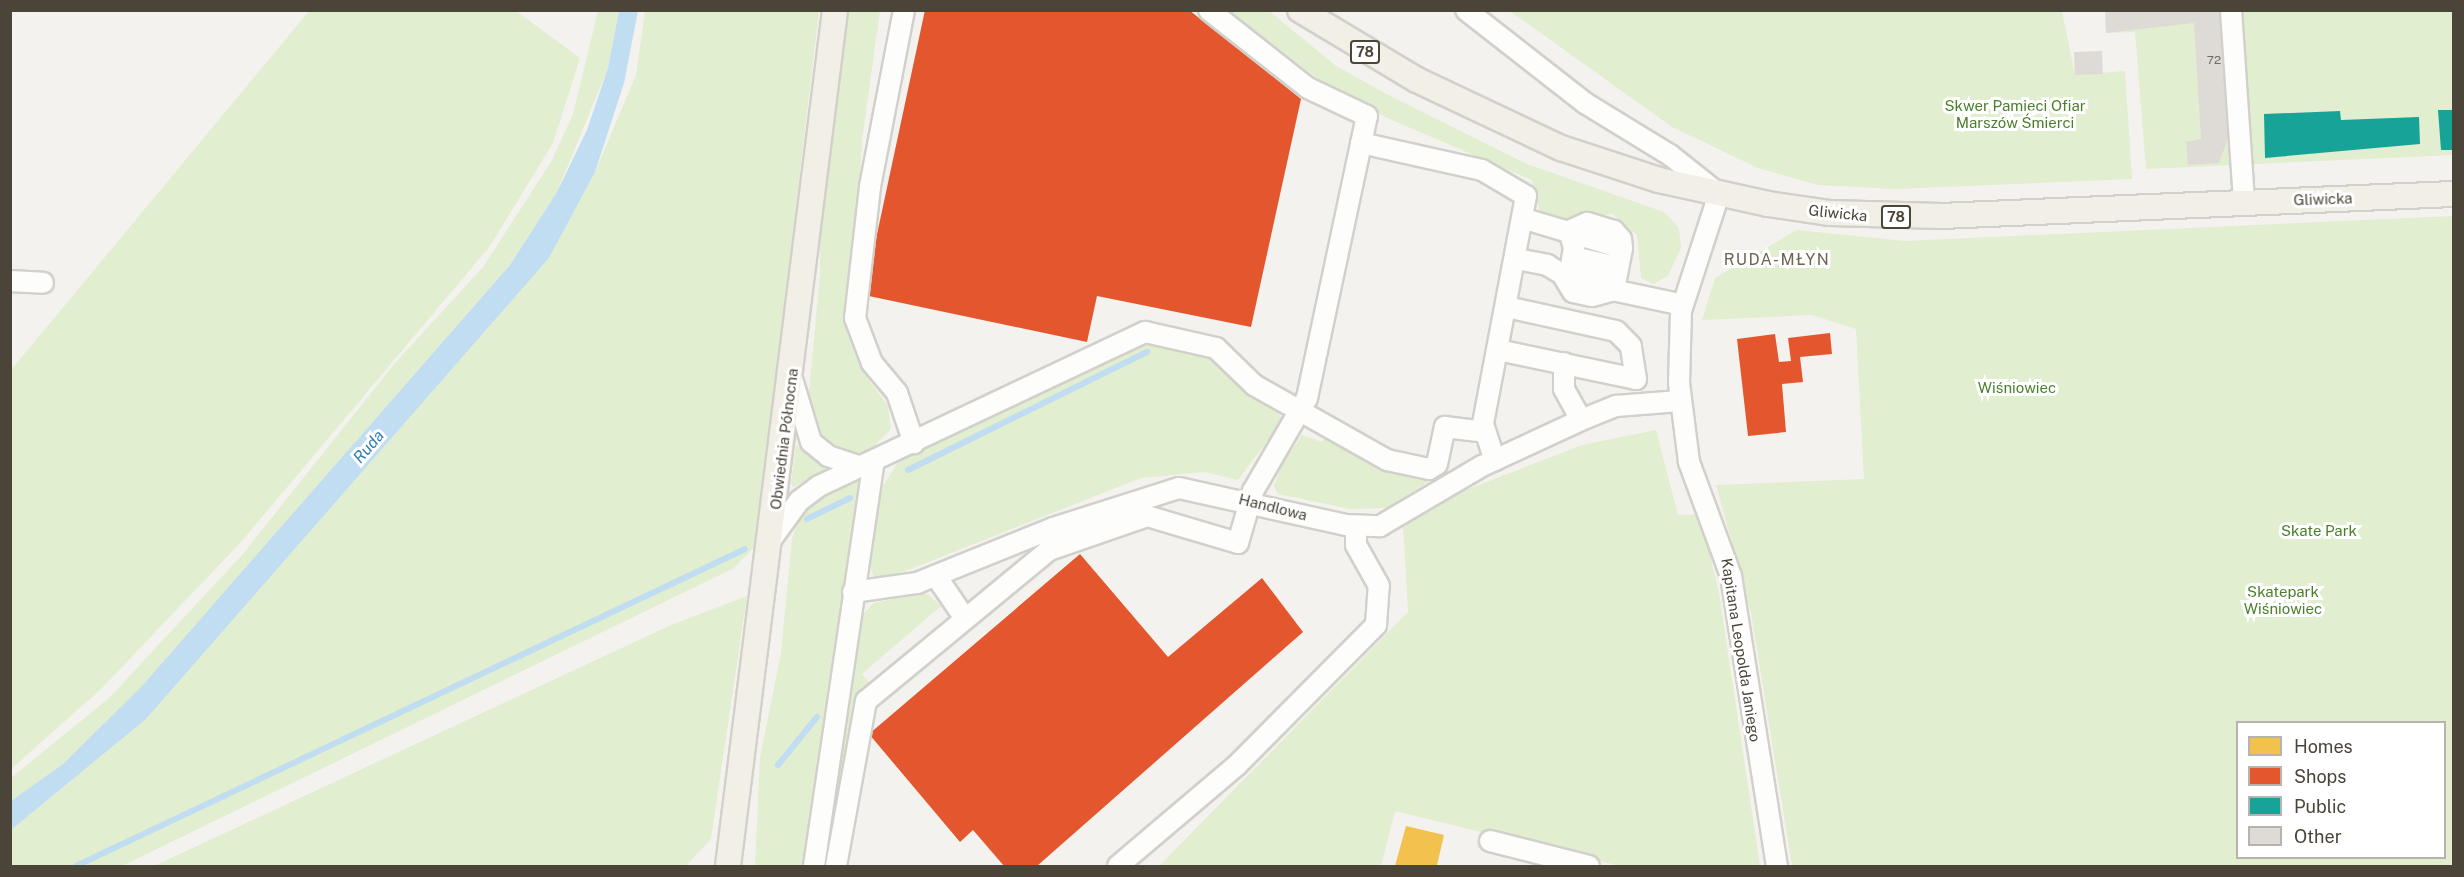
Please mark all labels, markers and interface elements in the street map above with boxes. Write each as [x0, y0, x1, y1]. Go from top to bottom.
road number: 78 [1348, 41, 1382, 63]
house number: 72 [2207, 54, 2221, 68]
park label: Skwer Pamięci Ofiar Marszów Śmierci [1944, 96, 2086, 131]
street label: Gliwicka [2293, 189, 2353, 209]
street label: Gliwicka [1808, 201, 1868, 225]
road number: 78 [1880, 206, 1912, 228]
district label: RUDA-MŁYN [1724, 250, 1830, 270]
street label: Obwiednia Północna [766, 367, 802, 511]
park label: Wiśniowiec [1978, 379, 2056, 397]
water label: Ruda [350, 427, 388, 467]
street label: Handlowa [1237, 490, 1309, 524]
park label: Skate Park [2281, 522, 2357, 540]
street label: Kapitana Leopolda Janiego [1718, 557, 1764, 743]
park label: Skatepark Wiśniowiec [2244, 582, 2322, 617]
legend [2236, 721, 2446, 859]
text: Homes [2294, 736, 2353, 757]
text: Shops [2294, 766, 2346, 787]
text: Public [2294, 796, 2346, 817]
text: Other [2294, 826, 2342, 847]

